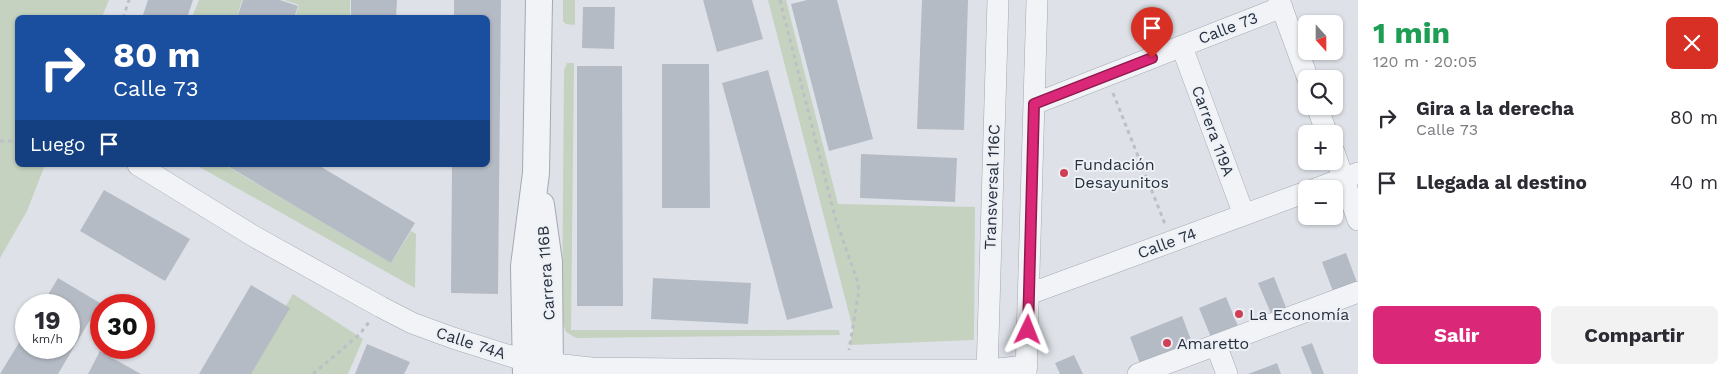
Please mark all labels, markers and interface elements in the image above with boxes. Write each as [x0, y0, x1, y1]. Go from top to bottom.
pin [1131, 7, 1173, 58]
street label: Calle 73 [1196, 8, 1260, 48]
icon: arrive [1138, 14, 1166, 42]
north arrow [1298, 15, 1342, 60]
map controls [1298, 15, 1343, 225]
text: 1 min [1373, 15, 1450, 50]
button: close [1666, 17, 1718, 69]
text: 80 m [113, 34, 200, 76]
icon: right [30, 35, 95, 100]
text: 120 m · 20:05 [1373, 52, 1477, 71]
button: search [1298, 70, 1343, 115]
text: Calle 73 [113, 76, 199, 101]
street label: Carrera 119A [1188, 83, 1238, 179]
text: Gira a la derecha [1416, 97, 1574, 120]
icon: right [1373, 104, 1401, 132]
text: 80 m [1670, 106, 1718, 129]
text: Calle 73 [1416, 120, 1478, 139]
street label: Transversal 116C [980, 124, 1004, 250]
button: + [1298, 125, 1343, 170]
icon: arrive [95, 130, 123, 158]
text: Luego [30, 133, 85, 156]
place label: Fundación Desayunitos [1074, 155, 1169, 192]
marker: Fundación Desayunitos [1058, 167, 1070, 179]
icon: arrive [1373, 169, 1401, 197]
text: Llegada al destino [1416, 171, 1587, 194]
text: 40 m [1670, 171, 1718, 194]
button: − [1298, 180, 1343, 225]
street label: Calle 74 [1135, 223, 1199, 262]
street label: Carrera 116B [533, 225, 559, 321]
speed limit sign: 30 [90, 294, 155, 359]
position arrow [1001, 303, 1053, 355]
place label: La Economía [1249, 305, 1349, 324]
text: 19 [34, 306, 61, 335]
button: Salir [1373, 306, 1541, 364]
button: Compartir [1551, 306, 1718, 364]
marker: La Economía [1233, 308, 1245, 320]
street label: Calle 74A [434, 323, 509, 363]
text: km/h [32, 332, 63, 346]
place label: Amaretto [1177, 334, 1249, 353]
marker: Amaretto [1161, 337, 1173, 349]

